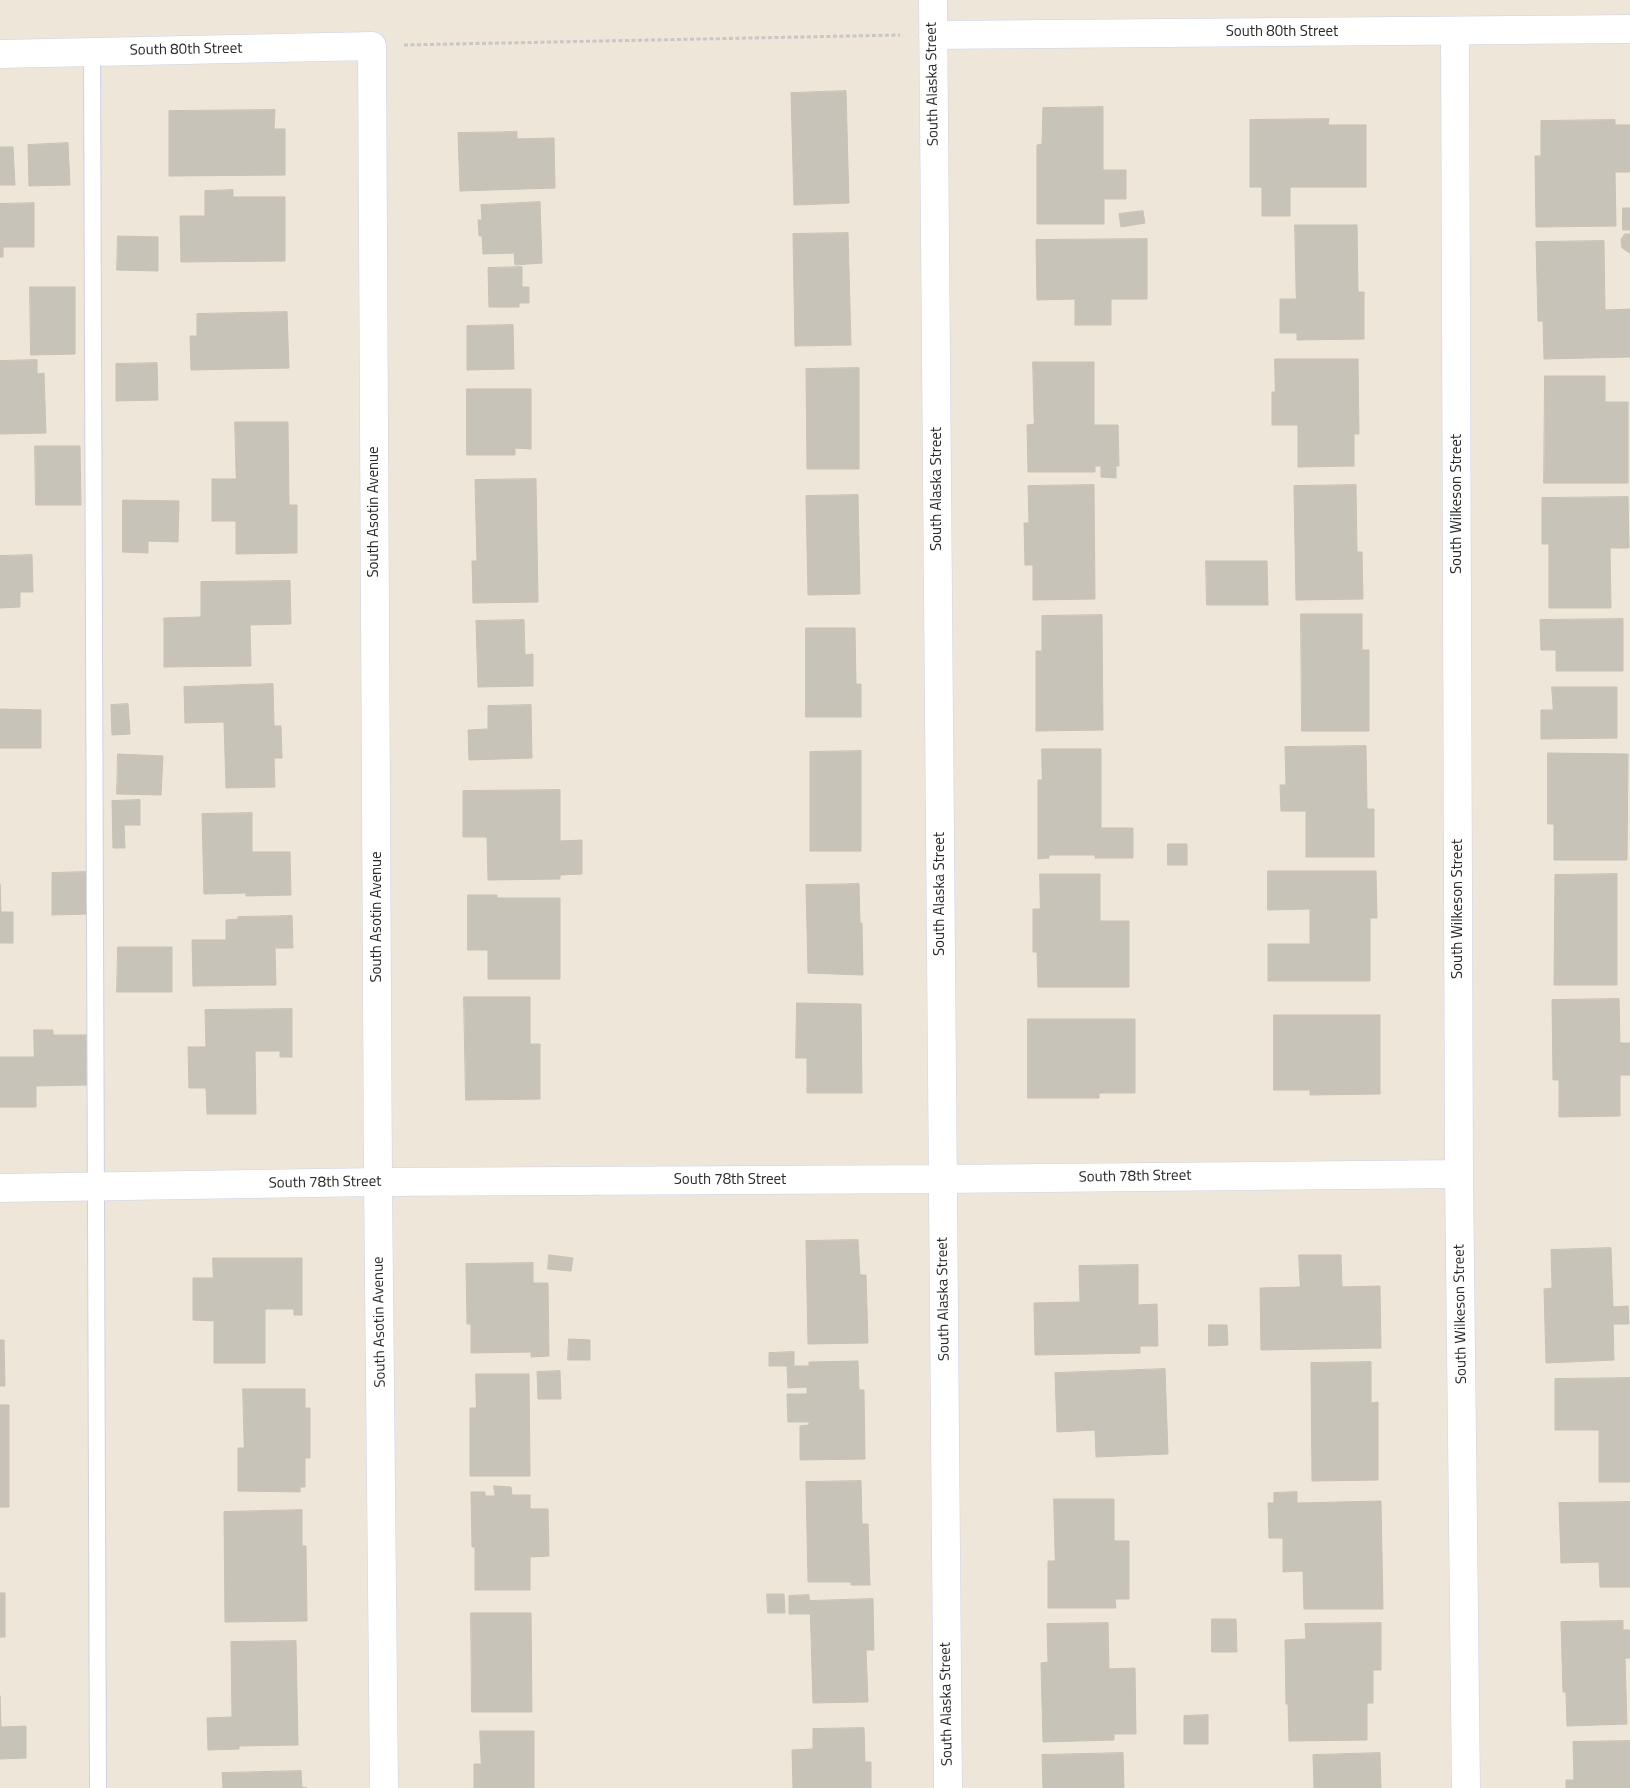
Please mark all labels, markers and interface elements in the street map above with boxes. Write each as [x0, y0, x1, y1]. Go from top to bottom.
street label: South Alaska Street [923, 22, 943, 146]
street label: South 80th Street [1226, 23, 1338, 41]
street label: South 80th Street [129, 40, 243, 60]
street label: South Alaska Street [928, 427, 946, 551]
street label: South Wilkeson Street [1448, 434, 1466, 574]
street label: South Asotin Avenue [365, 446, 383, 578]
street label: South Alaska Street [931, 832, 949, 956]
street label: South Wilkeson Street [1449, 839, 1467, 979]
street label: South Asotin Avenue [368, 851, 386, 983]
street label: South 78th Street [1078, 1167, 1192, 1187]
street label: South 78th Street [674, 1171, 786, 1189]
street label: South 78th Street [268, 1173, 382, 1193]
street label: South Alaska Street [934, 1237, 954, 1361]
street label: South Wilkeson Street [1451, 1244, 1471, 1384]
street label: South Asotin Avenue [370, 1256, 390, 1388]
street label: South Alaska Street [937, 1642, 957, 1766]

